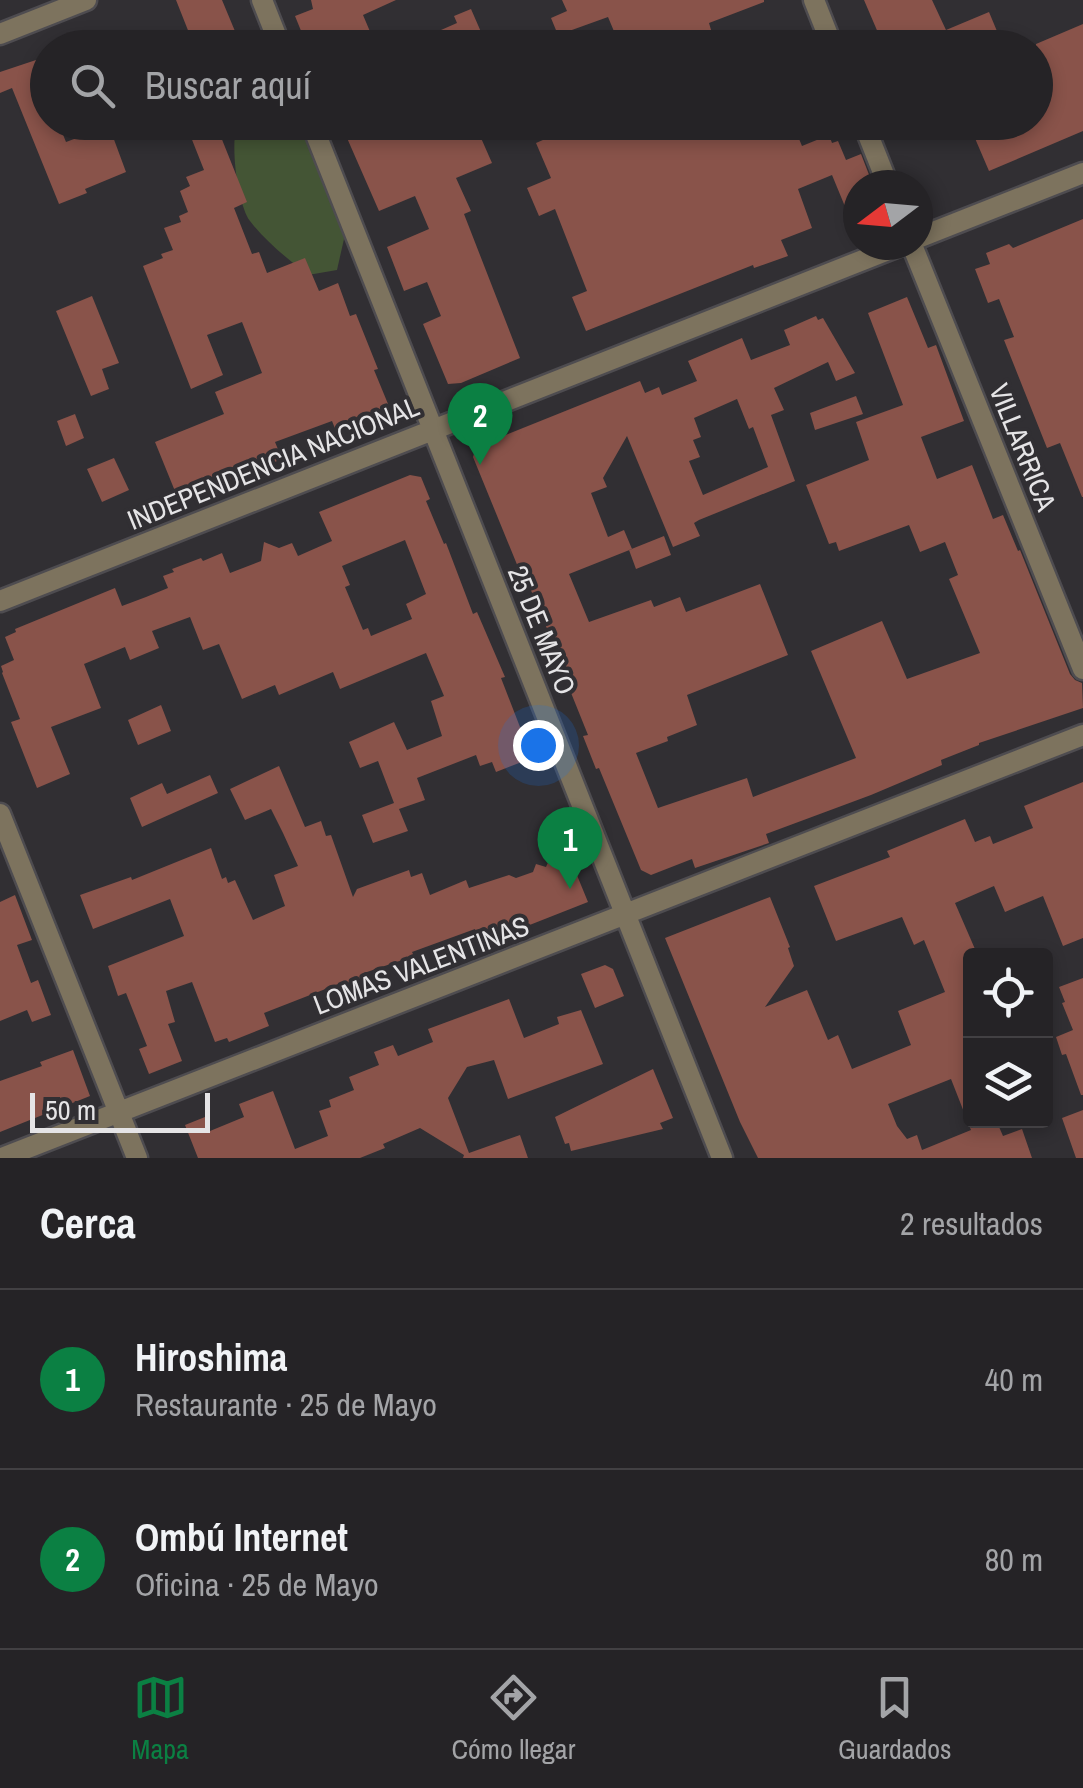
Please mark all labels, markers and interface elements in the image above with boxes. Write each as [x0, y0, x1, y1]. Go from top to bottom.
search box [30, 30, 1053, 140]
icon: search [65, 58, 120, 113]
text: Buscar aquí [145, 60, 311, 111]
north arrow [843, 170, 933, 260]
street label: VILLARRICA [980, 378, 1066, 517]
pin: 2 [448, 382, 512, 465]
street label: INDEPENDENCIA NACIONAL [122, 387, 425, 539]
street label: 25 DE MAYO [499, 560, 585, 700]
your location [513, 720, 564, 771]
pin: 1 [538, 806, 602, 889]
street label: LOMAS VALENTINAS [308, 906, 534, 1024]
map controls [963, 948, 1053, 1128]
button: locate [963, 948, 1053, 1038]
button: layers [963, 1038, 1053, 1128]
scale bar [30, 1088, 210, 1132]
text: 50 m [45, 1091, 96, 1129]
text: Cerca [40, 1195, 136, 1251]
text: 2 resultados [900, 1202, 1043, 1245]
text: Hiroshima [135, 1332, 287, 1383]
text: 1 [65, 1358, 80, 1401]
text: 40 m [985, 1358, 1043, 1401]
text: Restaurante · 25 de Mayo [135, 1383, 437, 1426]
text: Ombú Internet [135, 1512, 348, 1563]
text: 2 [65, 1538, 80, 1581]
text: 80 m [985, 1538, 1043, 1581]
text: Oficina · 25 de Mayo [135, 1563, 379, 1606]
tab: Mapa [131, 1670, 189, 1768]
tab: Cómo llegar [452, 1670, 575, 1768]
tab: Guardados [838, 1670, 952, 1768]

